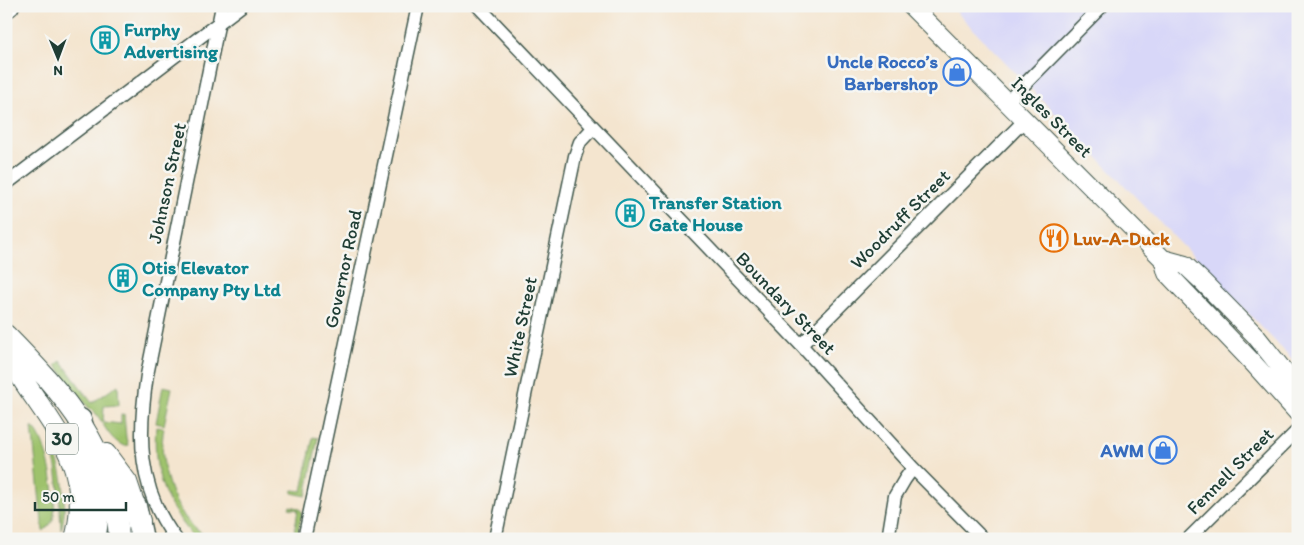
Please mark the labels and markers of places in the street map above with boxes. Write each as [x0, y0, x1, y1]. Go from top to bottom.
place label: Furphy Advertising [123, 18, 219, 63]
building icon: Furphy Advertising [90, 25, 120, 55]
place label: Uncle Rocco’s Barbershop [827, 50, 938, 95]
shop icon: Uncle Rocco’s Barbershop [942, 57, 972, 87]
place label: Transfer Station Gate House [648, 191, 782, 236]
building icon: Transfer Station Gate House [615, 198, 645, 228]
restaurant icon: Luv-A-Duck [1039, 223, 1069, 253]
place label: Luv-A-Duck [1073, 227, 1170, 250]
place label: Otis Elevator Company Pty Ltd [142, 256, 282, 301]
building icon: Otis Elevator Company Pty Ltd [108, 263, 138, 293]
shop icon: AWM [1148, 435, 1178, 465]
place label: AWM [1100, 439, 1144, 462]

